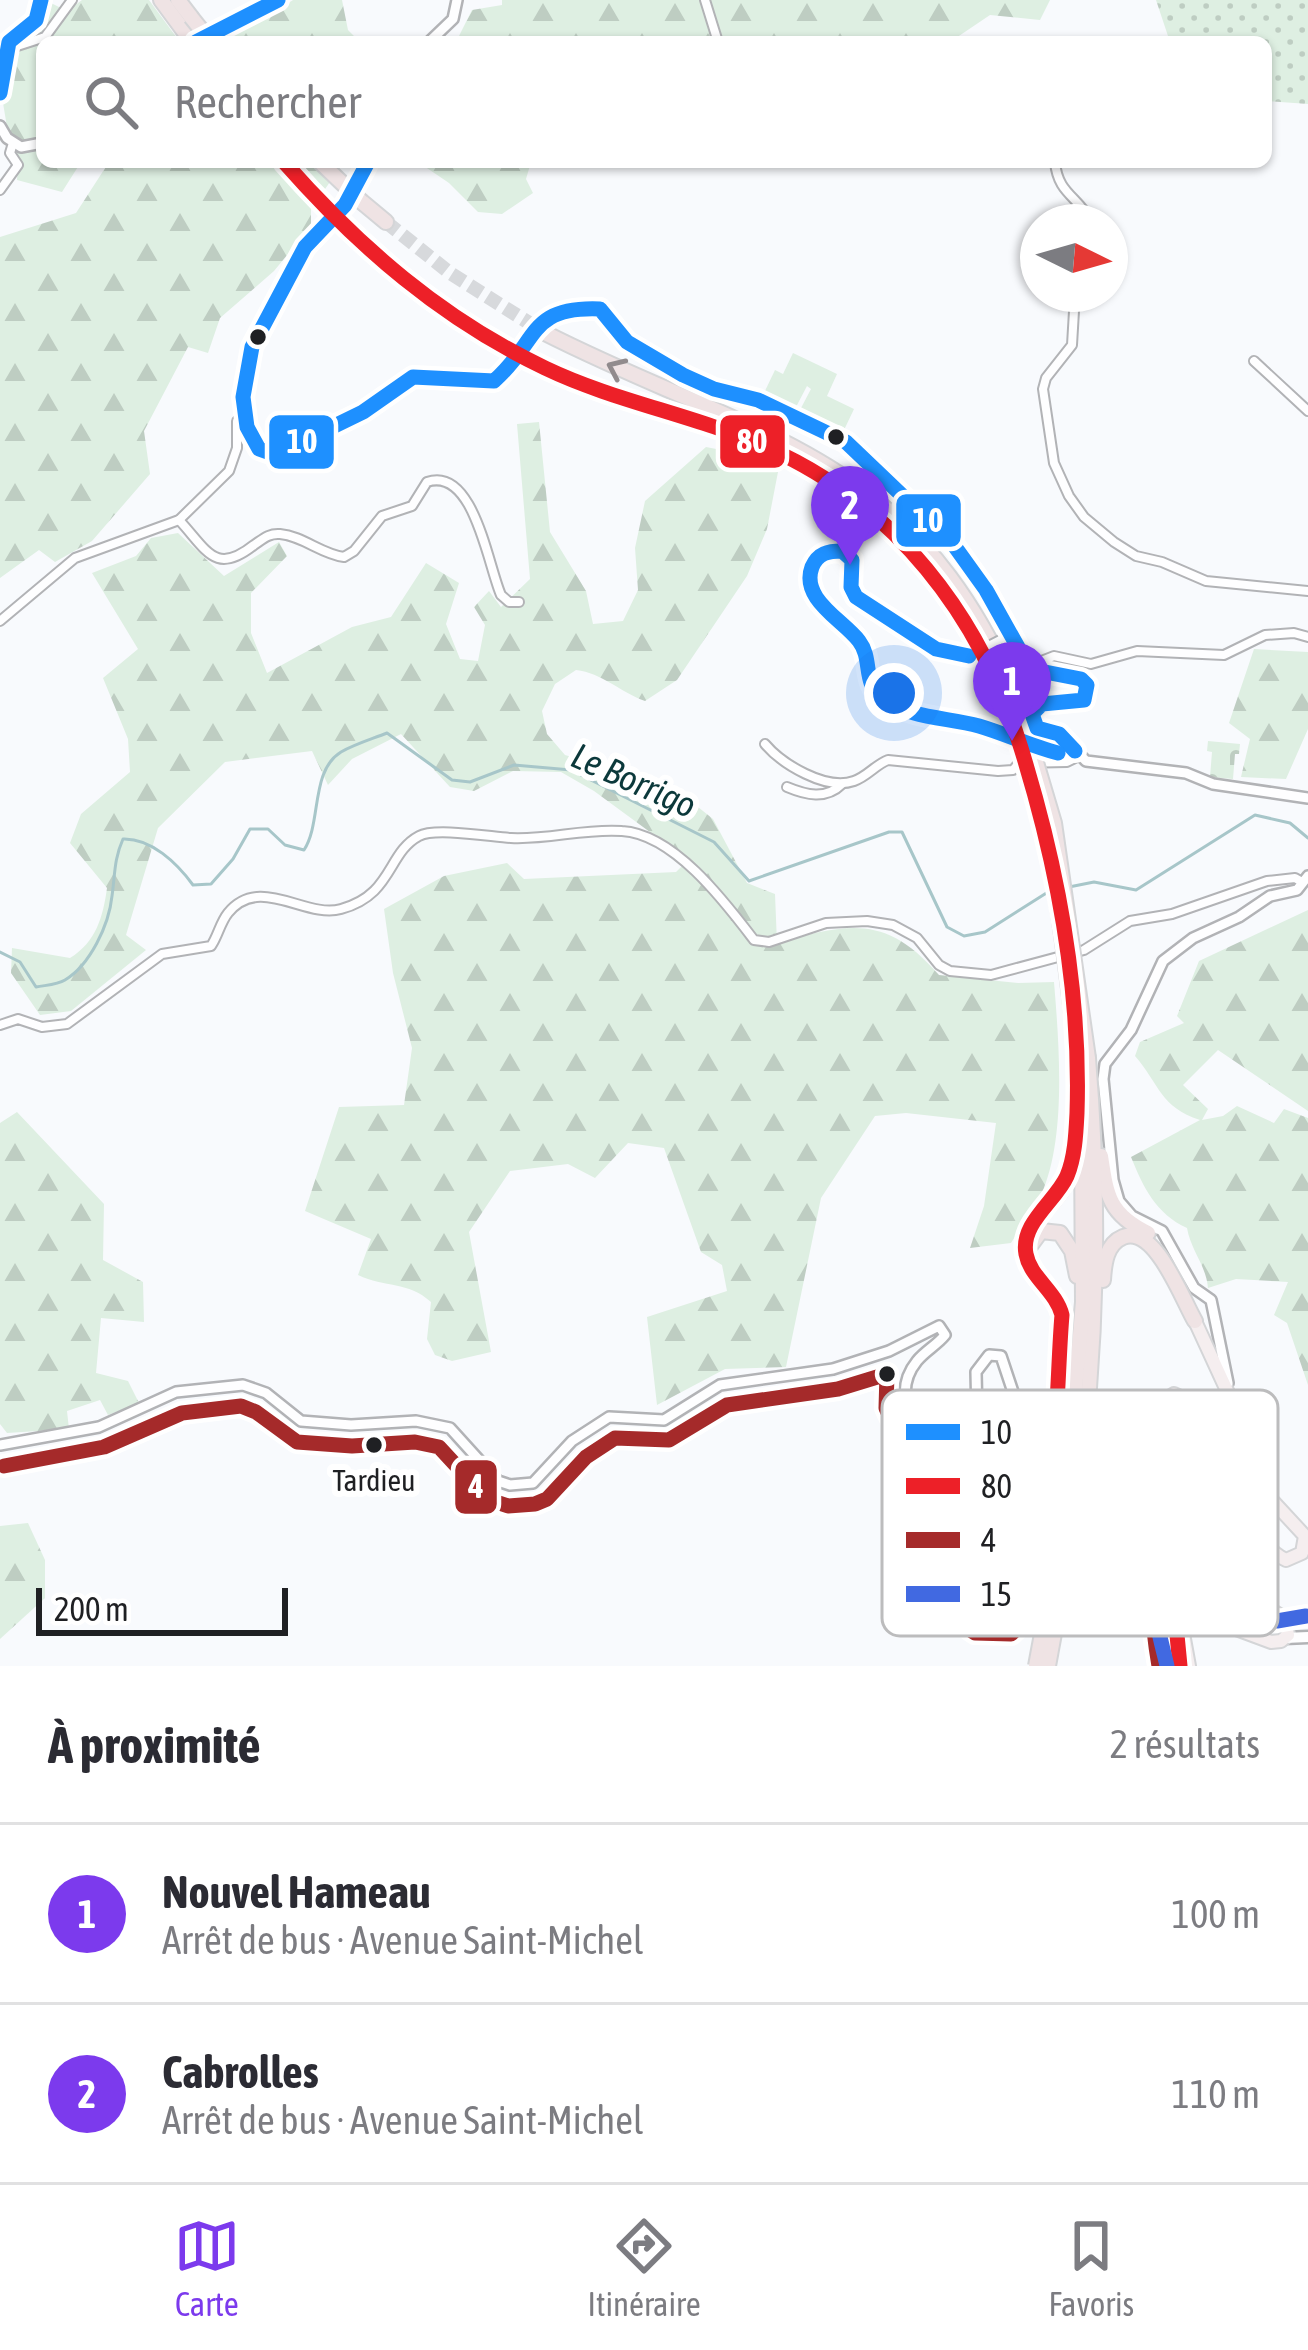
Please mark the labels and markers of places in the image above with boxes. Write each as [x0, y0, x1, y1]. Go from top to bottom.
unlabelled marker [247, 326, 269, 348]
unlabelled marker [825, 426, 847, 448]
pin: 2 [811, 466, 889, 565]
pin: 1 [973, 642, 1051, 741]
unlabelled marker [876, 1363, 898, 1385]
marker: Tardieu [363, 1434, 385, 1456]
place label: Tardieu [332, 1463, 416, 1497]

